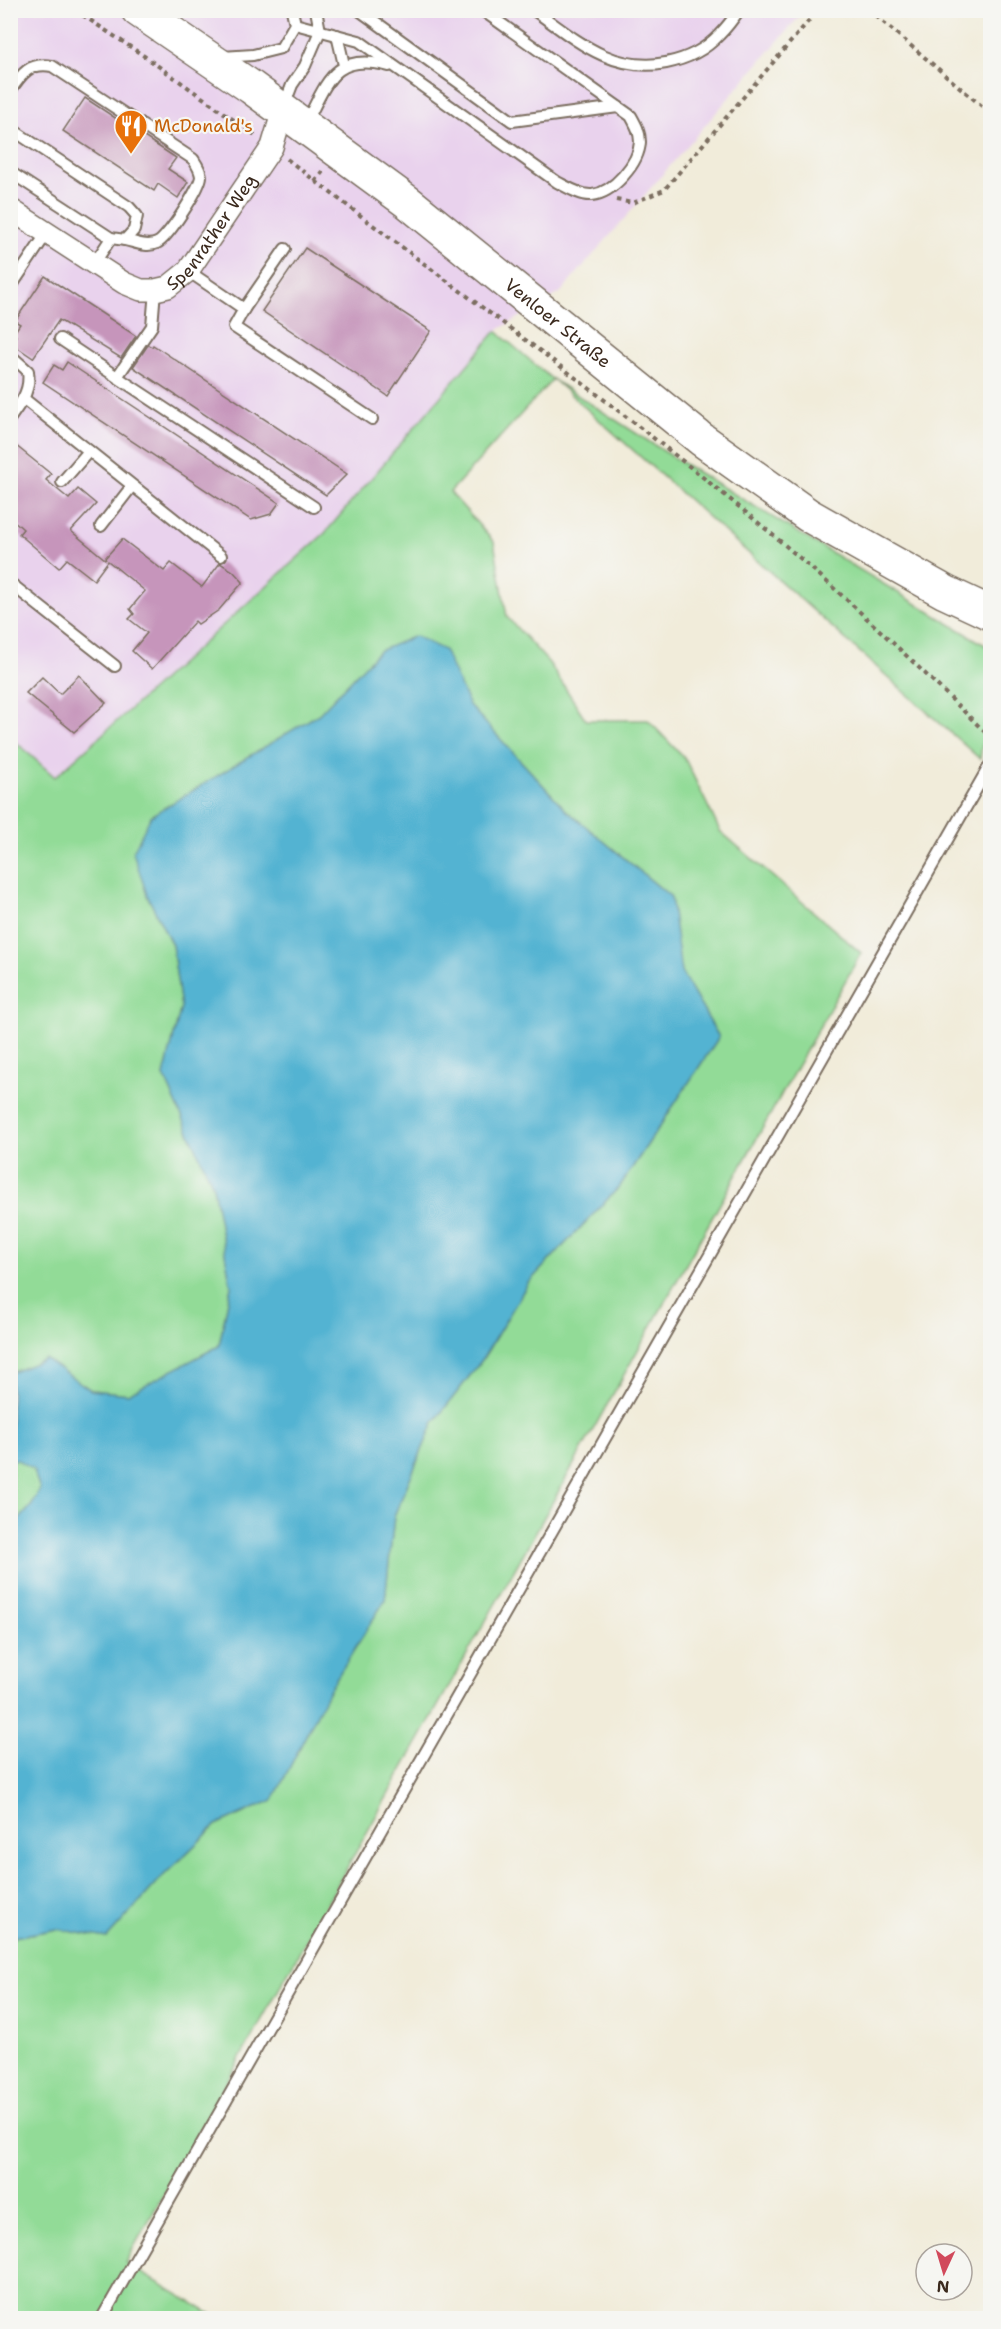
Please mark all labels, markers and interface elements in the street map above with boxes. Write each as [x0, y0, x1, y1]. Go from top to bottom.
restaurant icon: McDonald's [113, 108, 149, 155]
place label: McDonald's [154, 114, 253, 138]
street label: Spenrather Weg [161, 169, 262, 296]
street label: Venloer Straße [500, 273, 616, 374]
north arrow [914, 2242, 974, 2302]
text: N [936, 2276, 950, 2297]

